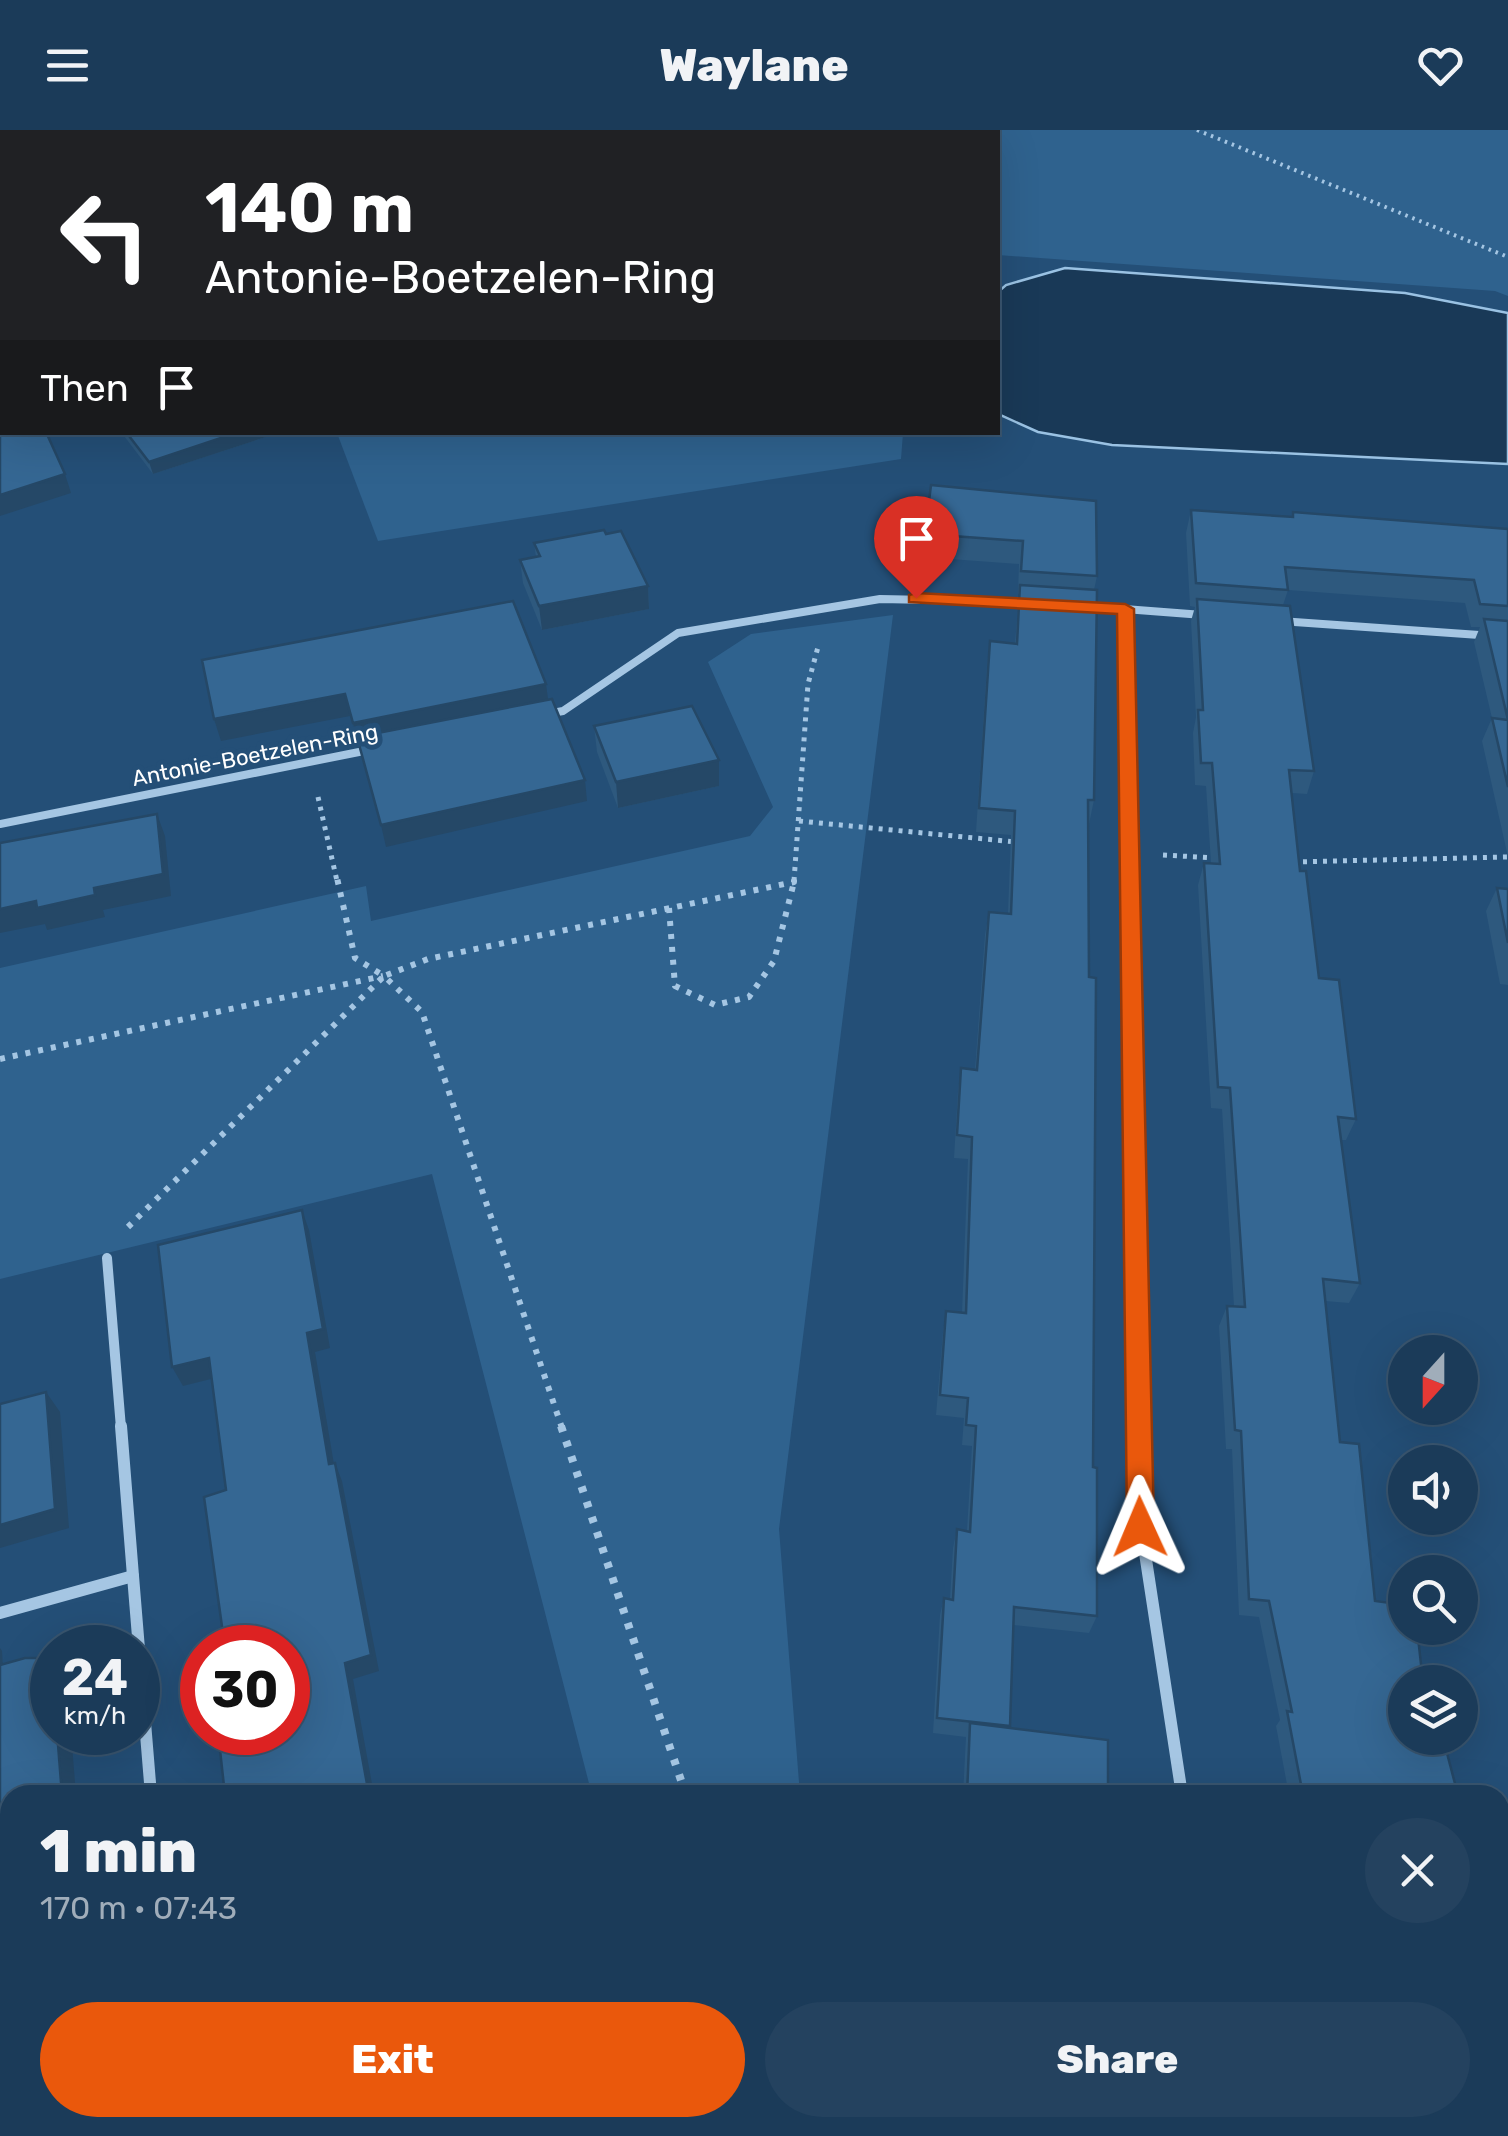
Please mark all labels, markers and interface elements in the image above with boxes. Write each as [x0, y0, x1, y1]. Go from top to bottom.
icon: menu [40, 38, 95, 93]
icon: heart [1413, 38, 1468, 93]
text: Waylane [659, 39, 849, 92]
text: 140 m [205, 167, 414, 250]
icon: left [40, 170, 170, 300]
text: Antonie-Boetzelen-Ring [205, 251, 716, 304]
icon: arrive [149, 360, 204, 415]
text: Then [40, 365, 129, 411]
pin [874, 496, 959, 599]
icon: arrive [889, 511, 944, 566]
street label: Antonie-Boetzelen-Ring [130, 718, 380, 792]
north arrow [1388, 1335, 1478, 1425]
map controls [1388, 1335, 1478, 1755]
button: sound [1388, 1445, 1478, 1535]
position arrow [1088, 1475, 1192, 1579]
button: search [1388, 1555, 1478, 1645]
speed limit sign: 30 [180, 1625, 310, 1755]
text: 24 [62, 1648, 128, 1708]
button: layers [1388, 1665, 1478, 1755]
text: km/h [64, 1701, 126, 1730]
text: 1 min [40, 1816, 197, 1887]
button: close [1365, 1818, 1470, 1923]
text: 170 m · 07:43 [40, 1889, 237, 1927]
button: Exit [40, 2002, 745, 2117]
button: Share [765, 2002, 1470, 2117]

